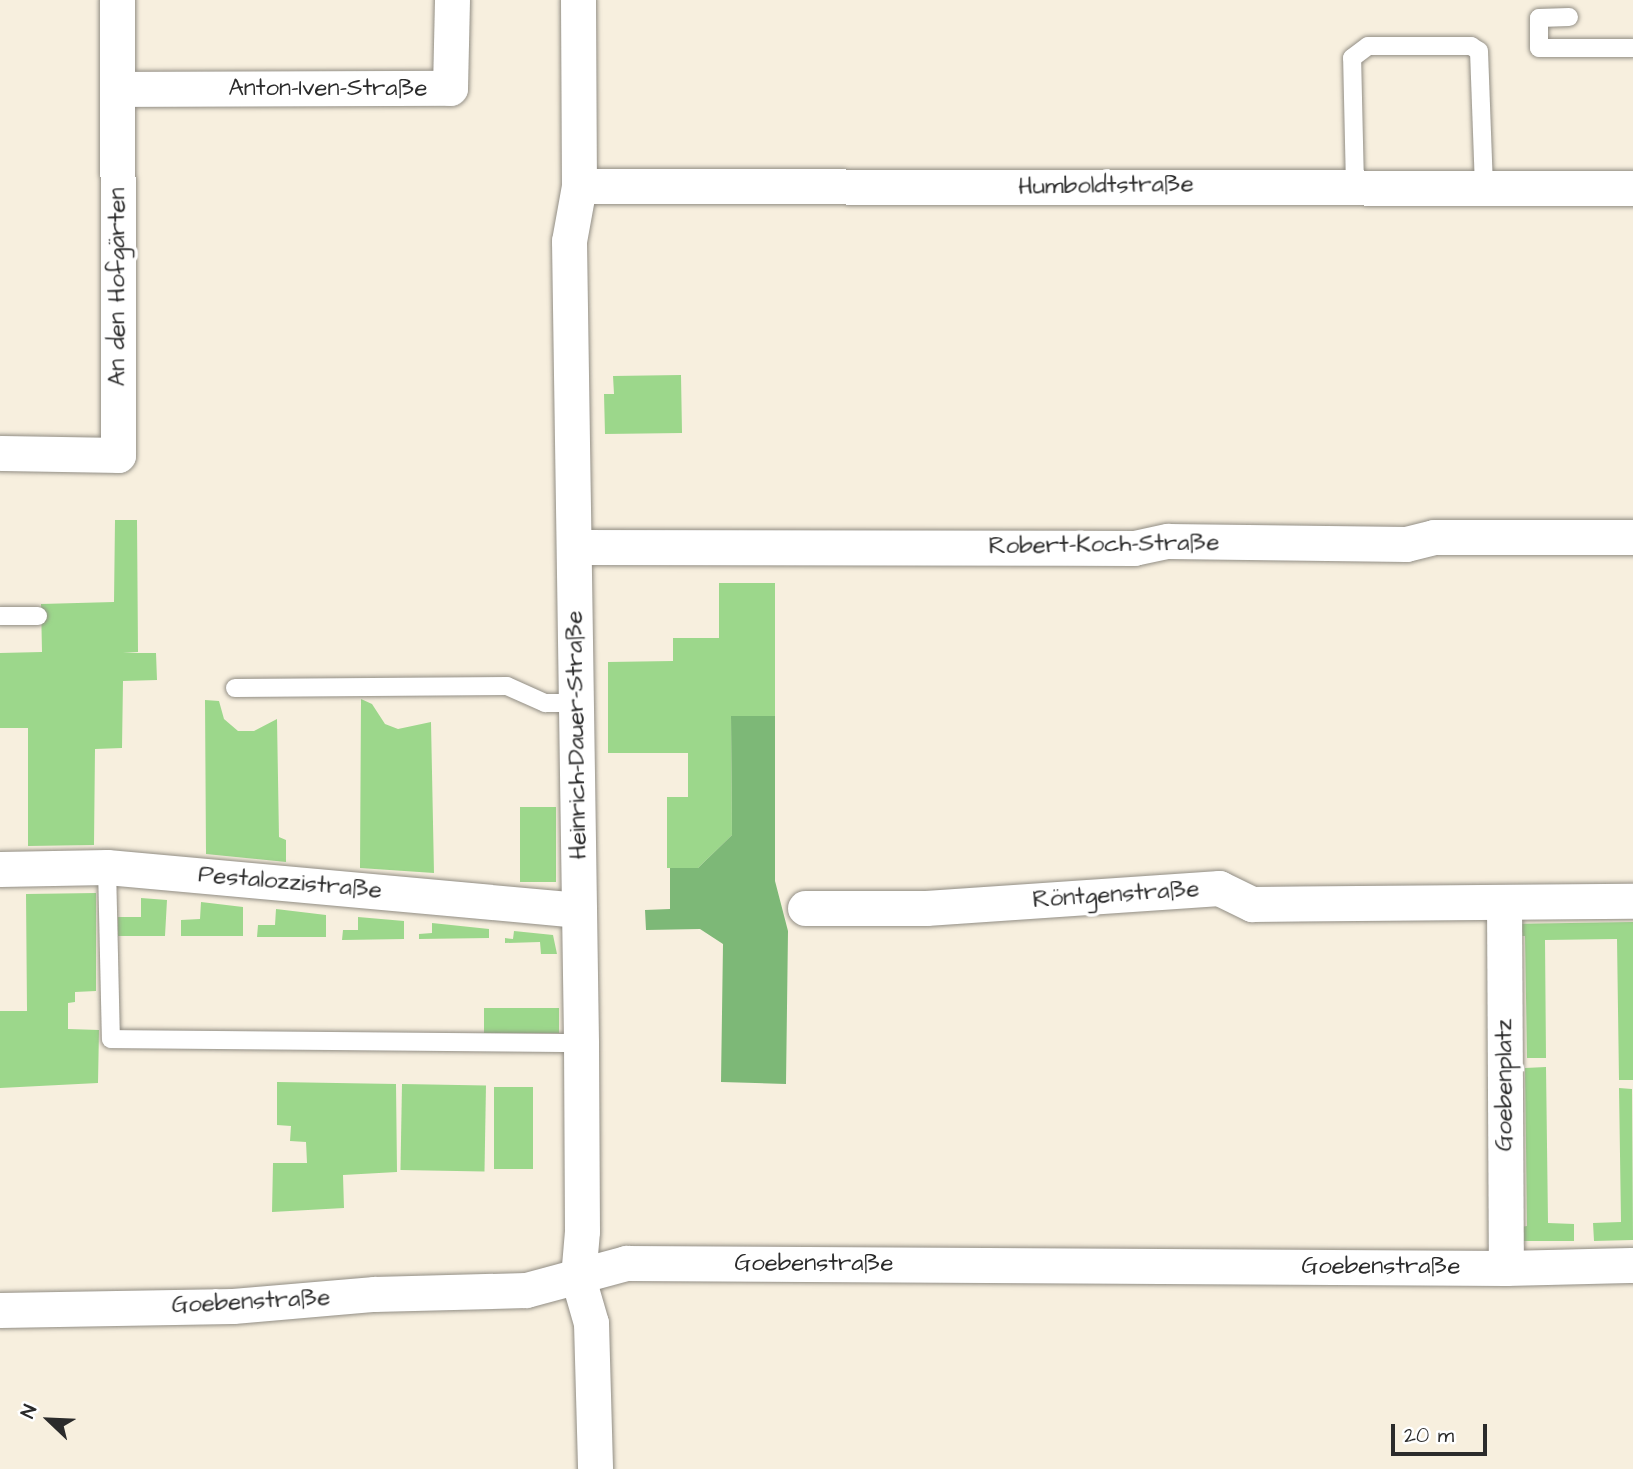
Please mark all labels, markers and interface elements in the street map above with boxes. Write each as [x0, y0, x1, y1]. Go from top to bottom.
street label: Anton-Iven-Straße [228, 75, 428, 103]
street label: Humboldtstraße [1018, 170, 1194, 202]
street label: An den Hofgärten [104, 188, 132, 386]
street label: Robert-Koch-Straße [988, 529, 1220, 561]
street label: Heinrich-Dauer-Straße [560, 610, 594, 860]
street label: Pestalozzistraße [197, 861, 383, 905]
street label: Röntgenstraße [1032, 875, 1200, 915]
street label: Goebenplatz [1491, 1019, 1519, 1151]
street label: Goebenstraße [735, 1250, 893, 1278]
street label: Goebenstraße [1302, 1253, 1460, 1281]
street label: Goebenstraße [171, 1283, 331, 1321]
north arrow [14, 1385, 84, 1455]
text: N [14, 1401, 44, 1422]
scale bar [1395, 1410, 1491, 1454]
text: 20 m [1404, 1421, 1454, 1450]

